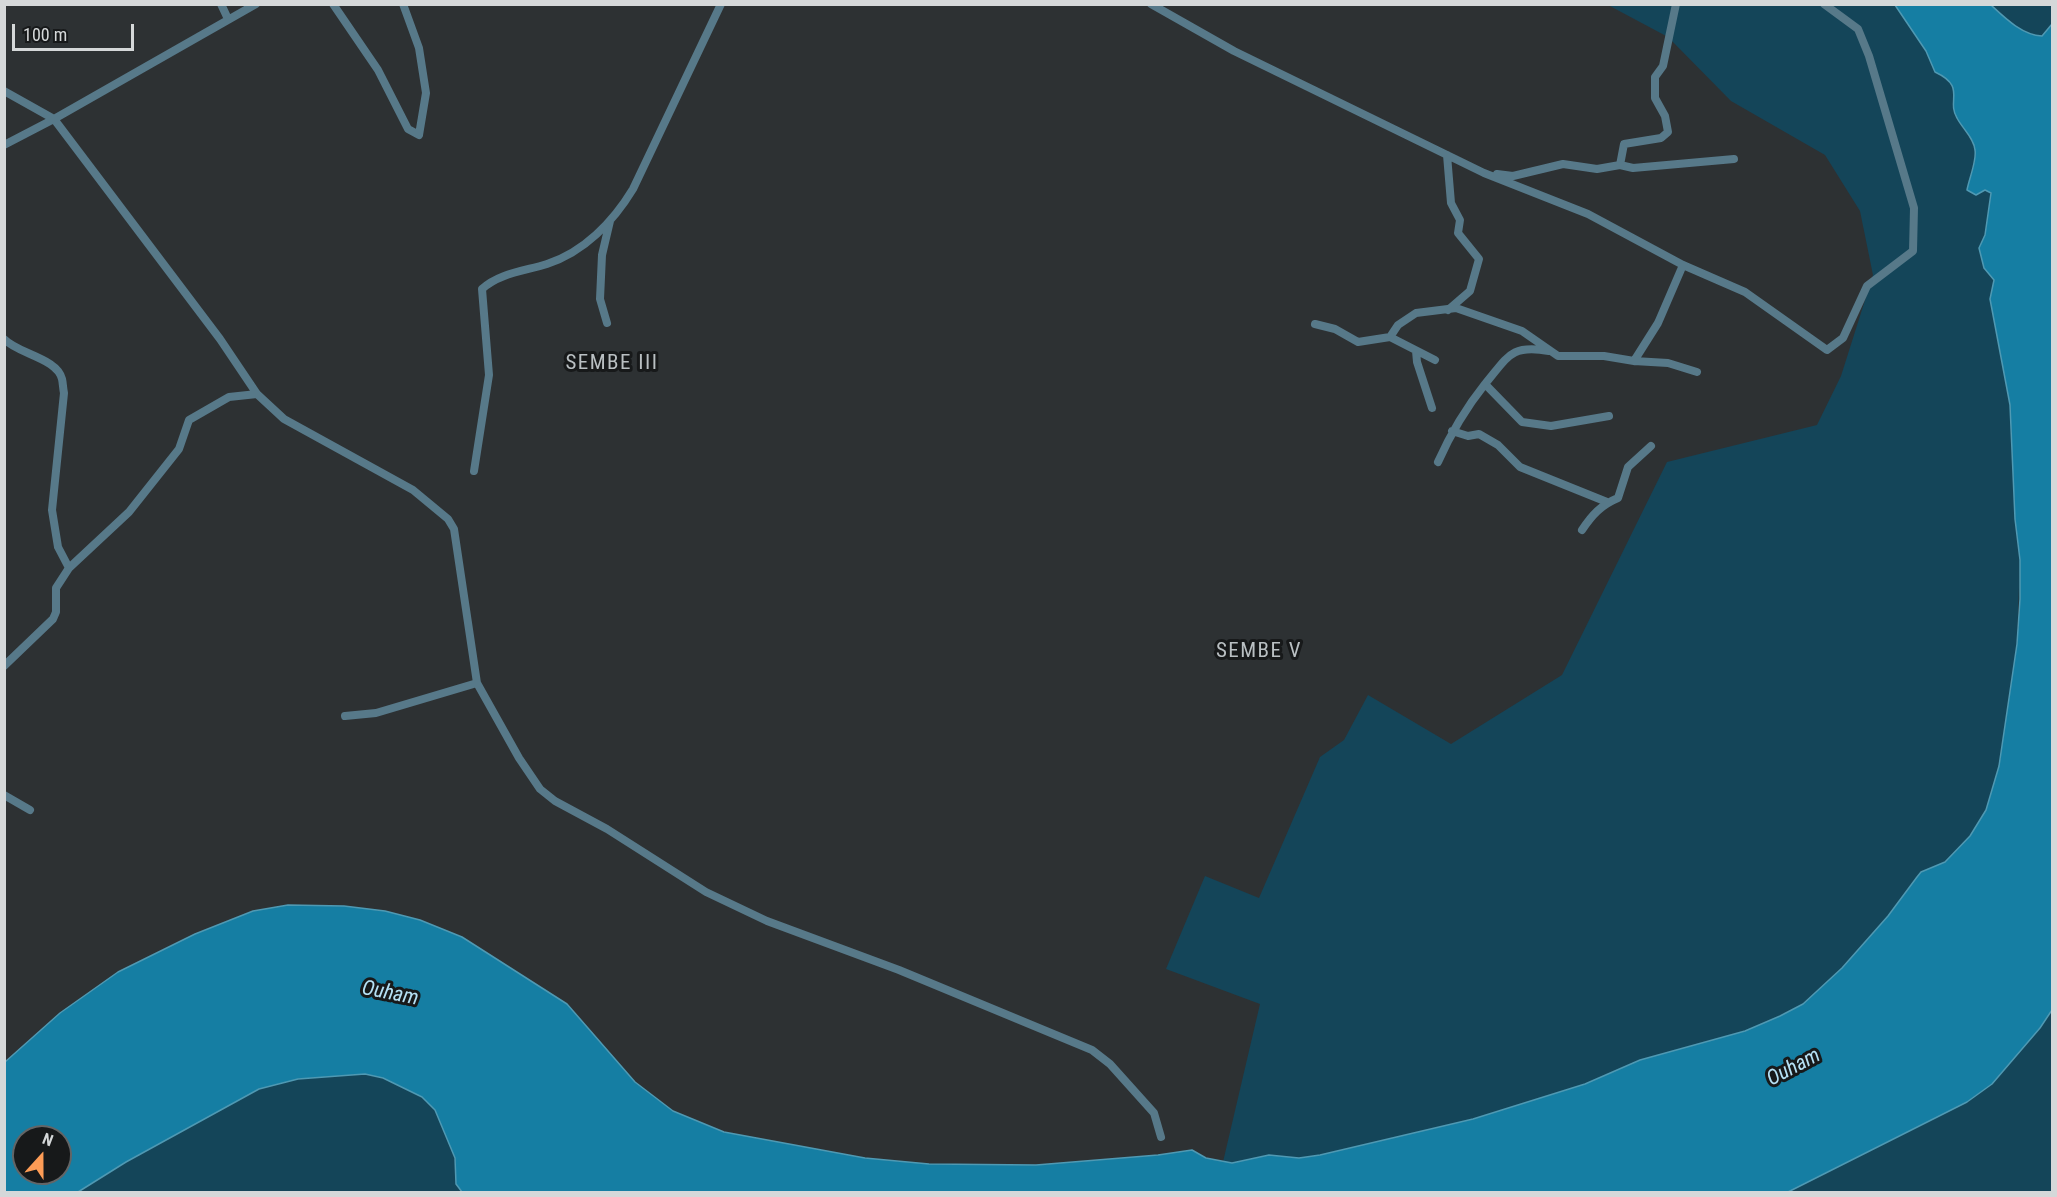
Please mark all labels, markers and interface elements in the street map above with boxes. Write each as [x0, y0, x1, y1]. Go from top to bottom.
scale bar [15, 12, 136, 50]
text: 100 m [23, 24, 67, 45]
district label: SEMBE III [565, 351, 659, 377]
district label: SEMBE V [1216, 639, 1302, 665]
water label: Ouham [360, 976, 420, 1012]
water label: Ouham [1763, 1043, 1825, 1093]
north arrow [12, 1125, 72, 1185]
text: N [40, 1129, 56, 1150]

